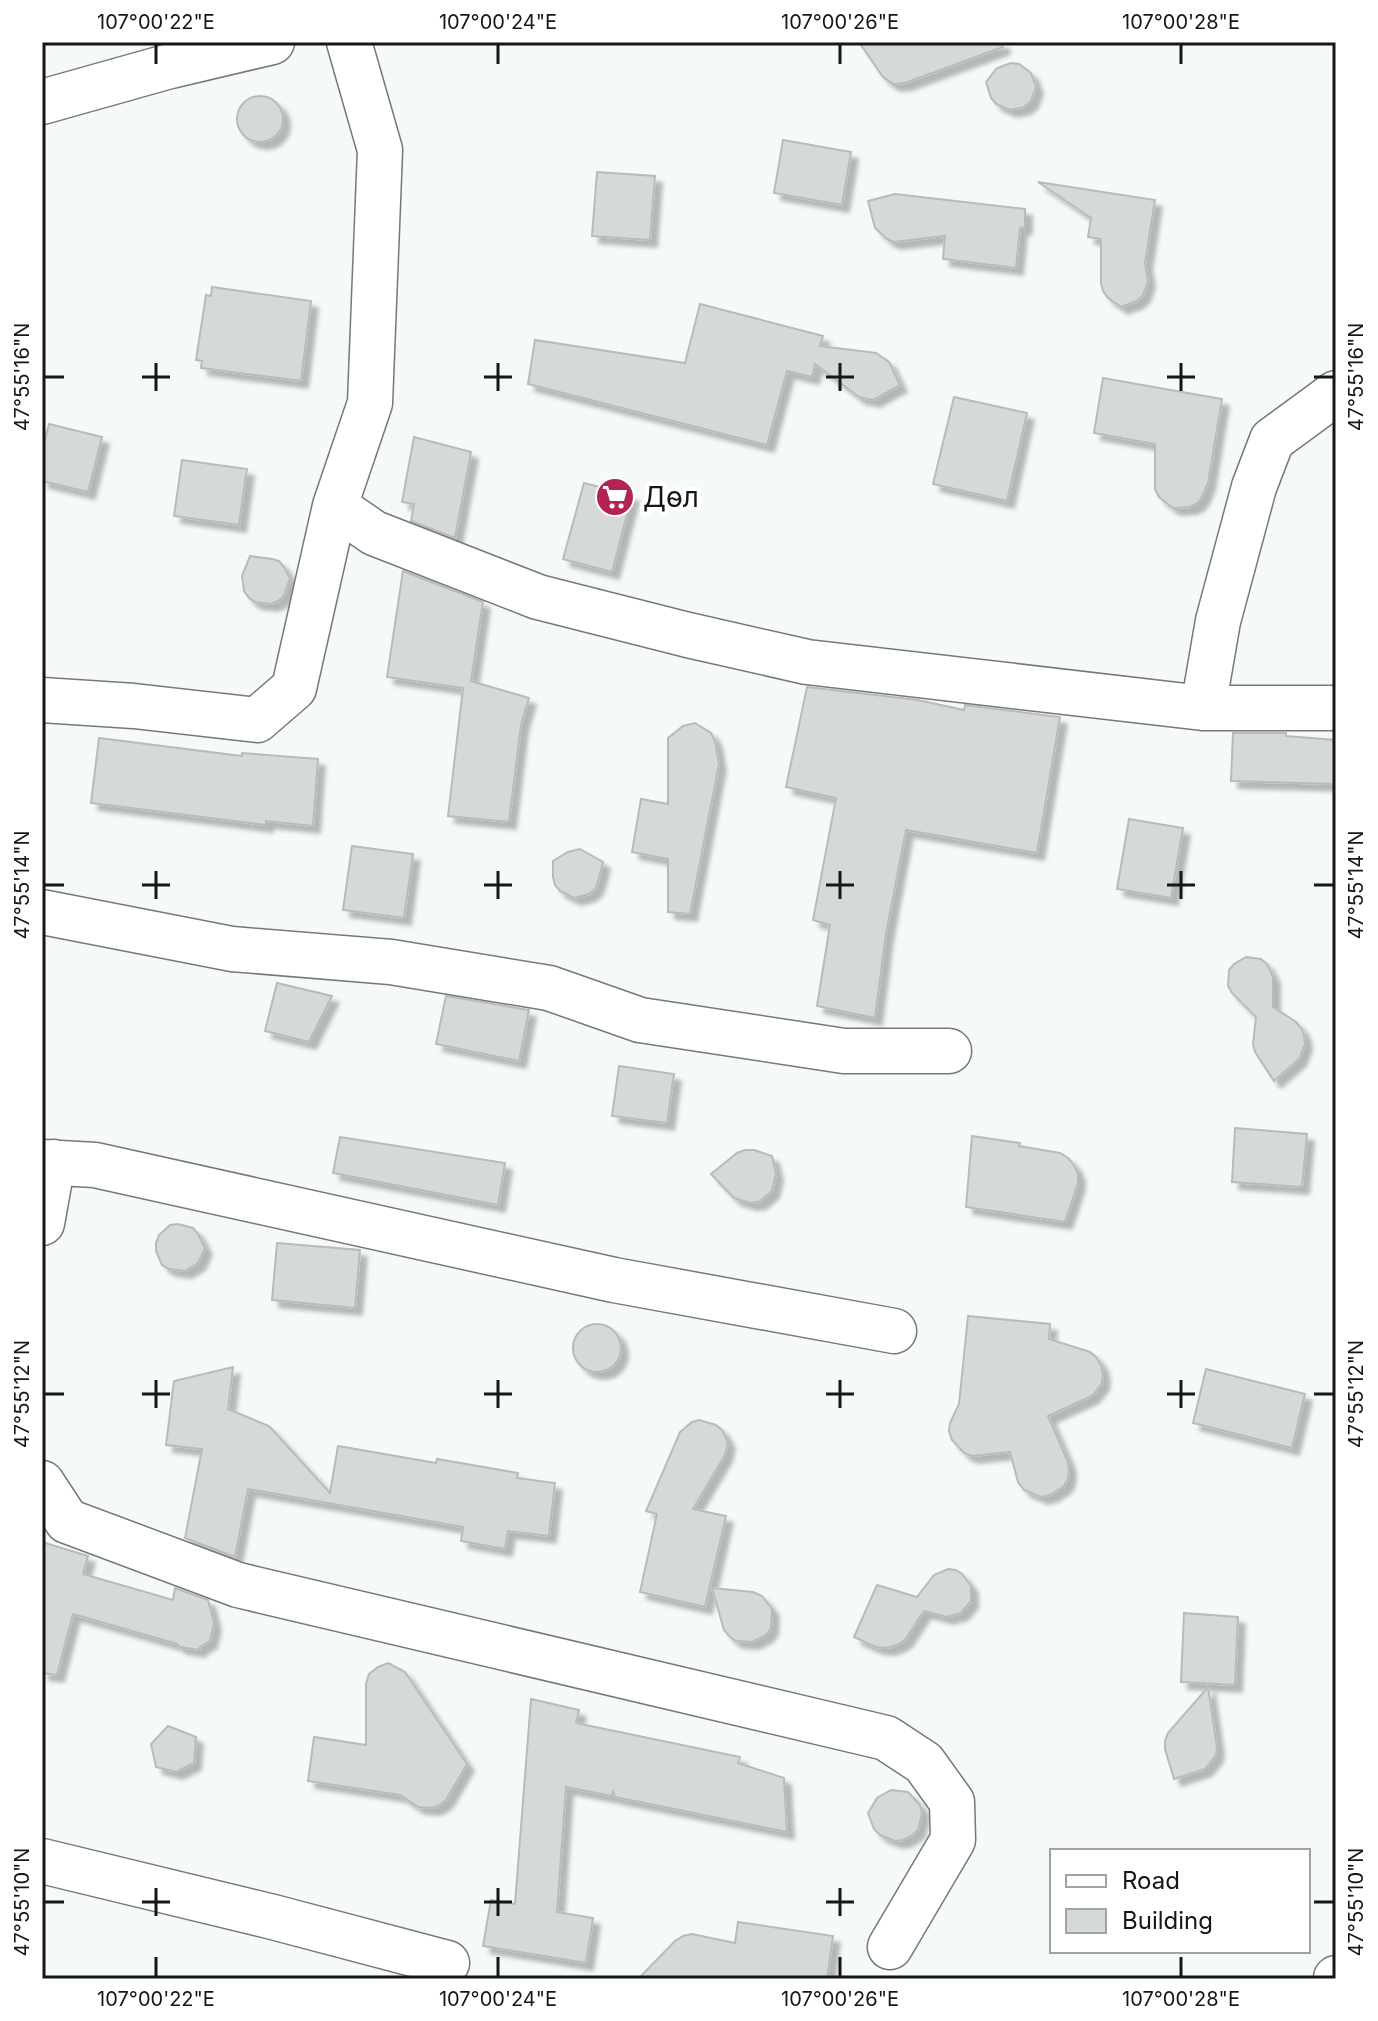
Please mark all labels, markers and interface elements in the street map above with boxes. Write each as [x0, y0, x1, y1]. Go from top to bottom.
text: 107°00'22"E [97, 10, 215, 34]
text: 107°00'24"E [439, 10, 557, 34]
text: 107°00'26"E [781, 10, 899, 34]
text: 107°00'28"E [1122, 10, 1240, 34]
text: 47°55'16"N [10, 323, 34, 431]
text: 47°55'16"N [1344, 323, 1368, 431]
supermarket icon: Дөл [594, 476, 636, 518]
place label: Дөл [643, 480, 699, 514]
text: 47°55'14"N [10, 830, 34, 940]
text: 47°55'14"N [1344, 830, 1368, 940]
text: 47°55'12"N [10, 1340, 34, 1448]
text: 47°55'12"N [1344, 1340, 1368, 1448]
text: 47°55'10"N [10, 1848, 34, 1956]
text: 47°55'10"N [1344, 1848, 1368, 1956]
legend [1050, 1849, 1310, 1953]
text: Road [1122, 1866, 1180, 1895]
text: Building [1122, 1906, 1213, 1935]
text: 107°00'22"E [97, 1987, 215, 2011]
text: 107°00'24"E [439, 1987, 557, 2011]
text: 107°00'26"E [781, 1987, 899, 2011]
text: 107°00'28"E [1122, 1987, 1240, 2011]

